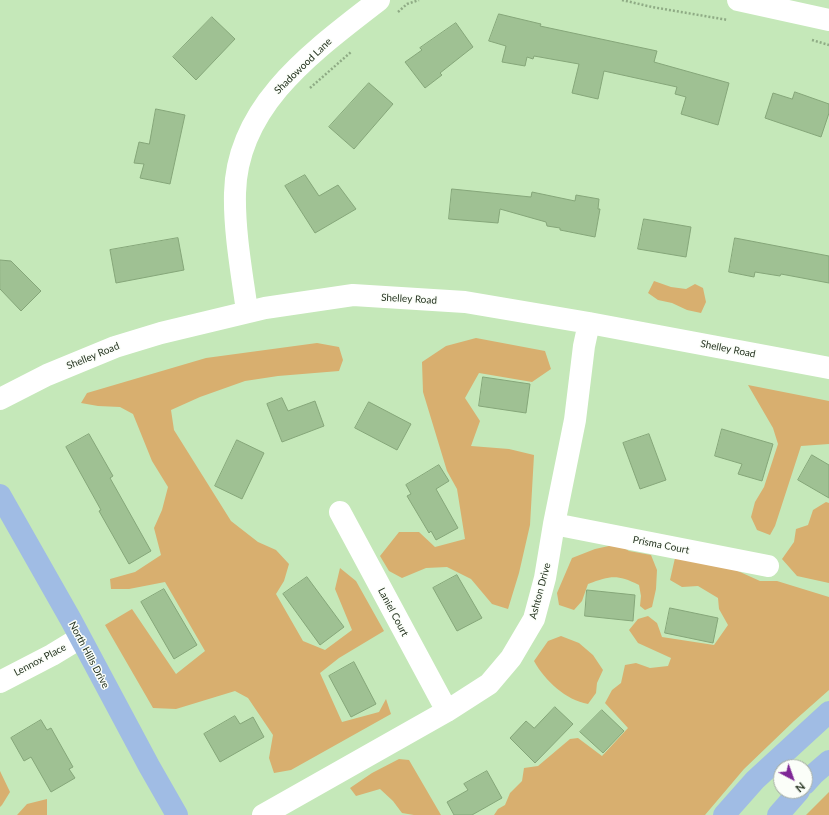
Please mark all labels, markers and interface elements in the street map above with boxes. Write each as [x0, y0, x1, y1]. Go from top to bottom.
street label: Shadowood Lane [272, 36, 334, 96]
street label: Shelley Road [381, 292, 437, 306]
street label: Shelley Road [699, 338, 757, 360]
street label: Shelley Road [65, 340, 121, 372]
street label: Prisma Court [632, 534, 690, 556]
street label: Ashton Drive [527, 562, 553, 620]
street label: Laniel Court [375, 586, 411, 638]
street label: North Hills Drive [66, 620, 112, 690]
street label: Lennox Place [12, 641, 68, 679]
north arrow [773, 759, 813, 799]
text: N [793, 780, 808, 795]

